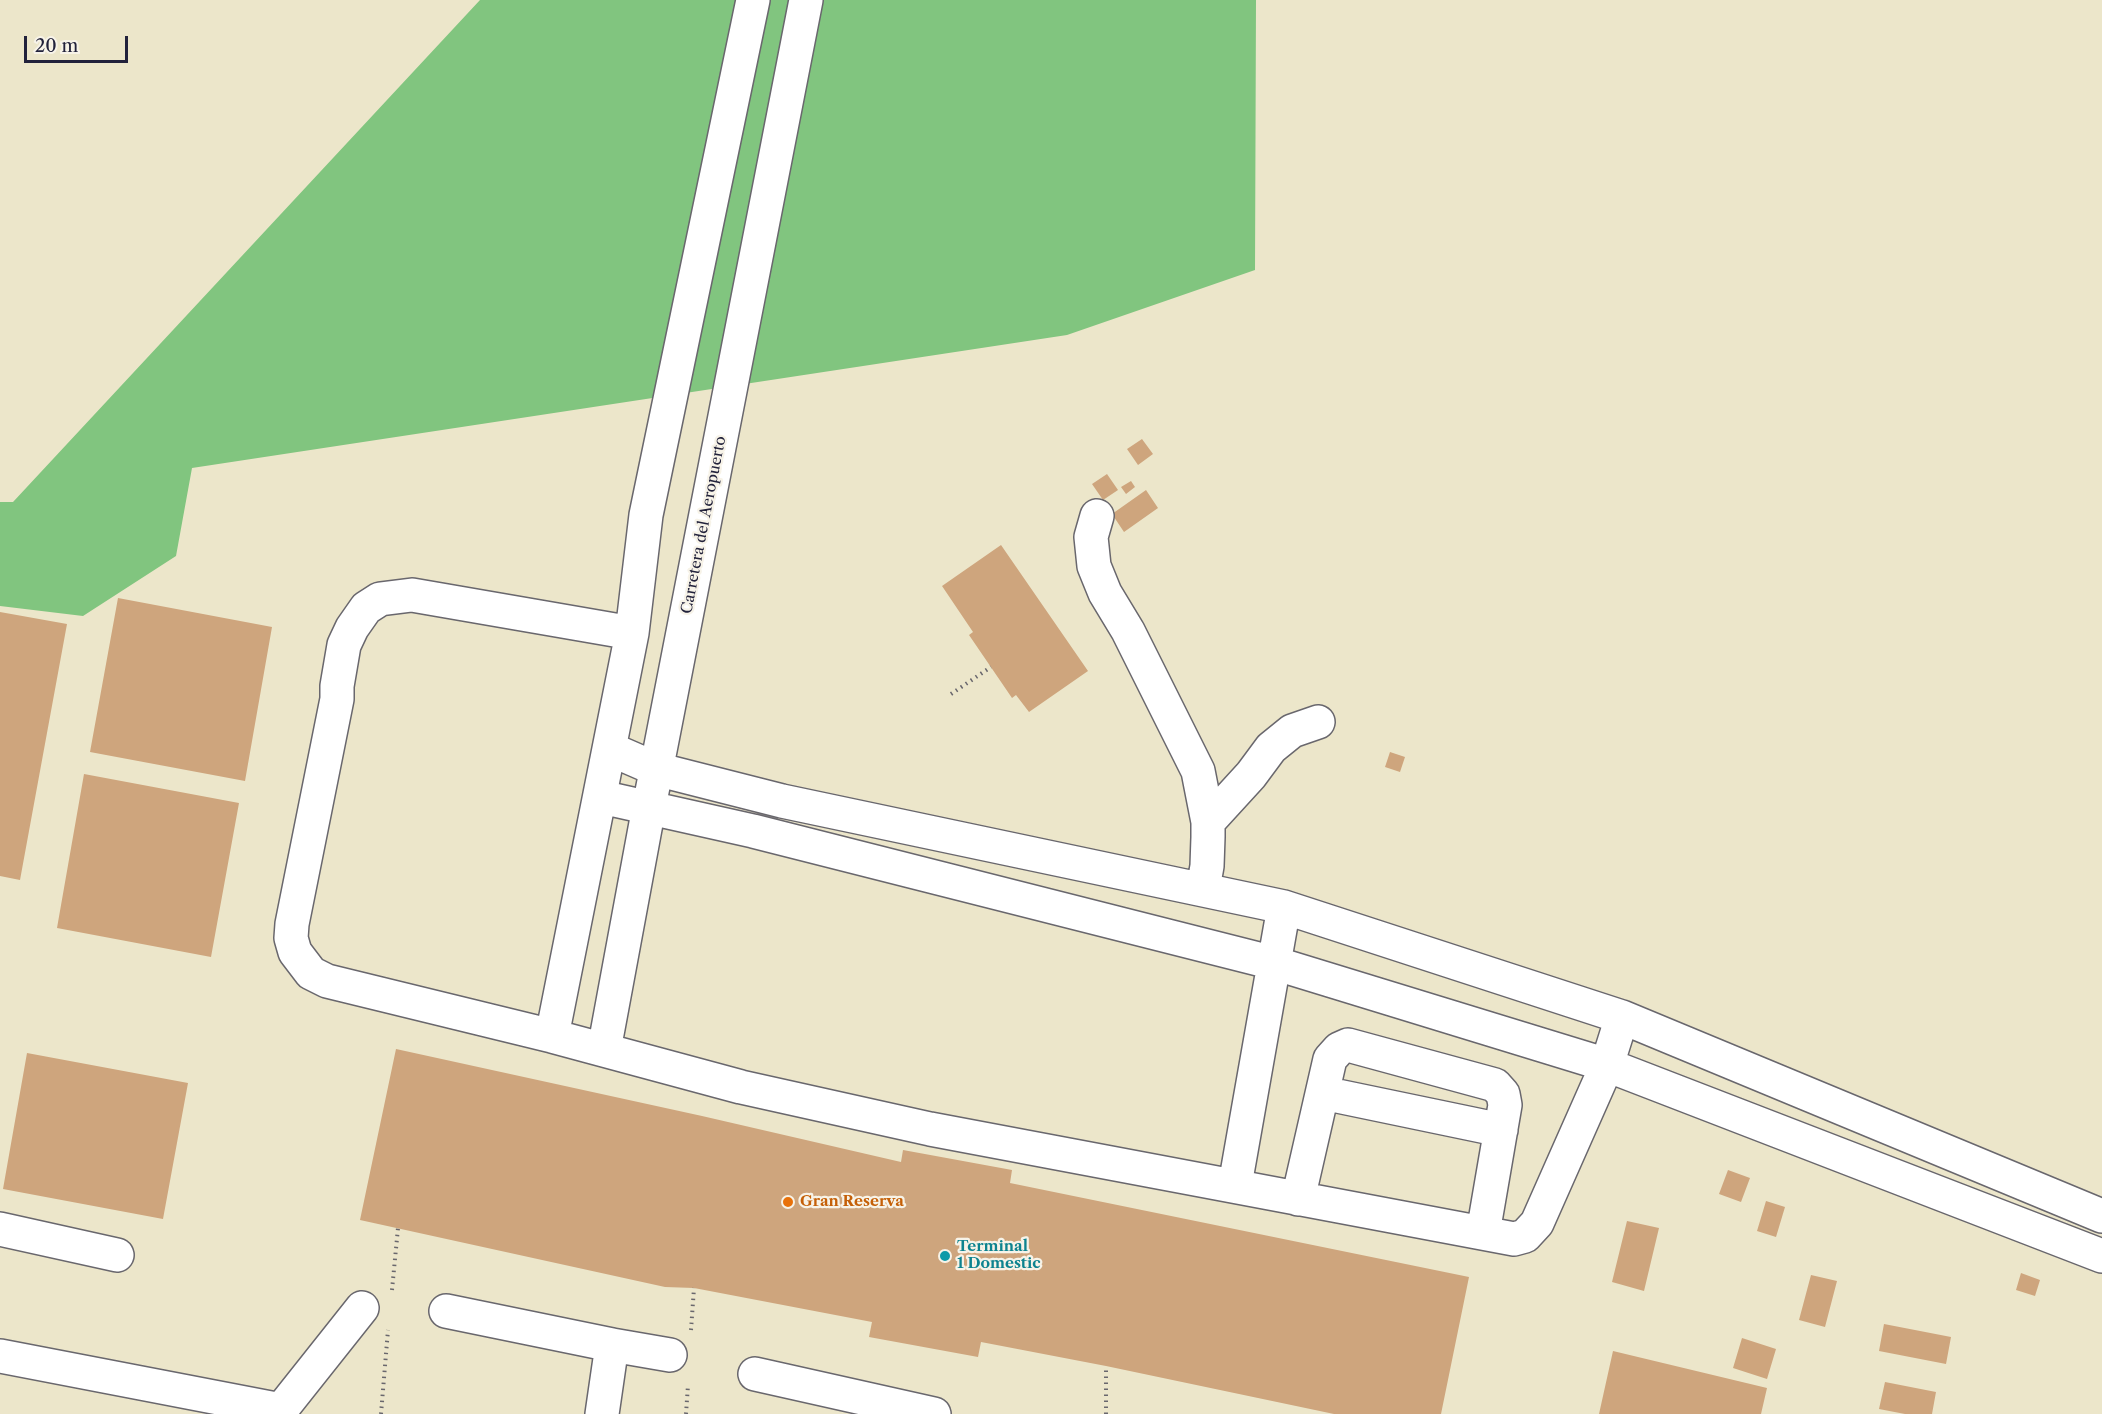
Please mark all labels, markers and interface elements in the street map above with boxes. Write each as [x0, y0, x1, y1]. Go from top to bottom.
scale bar [27, 24, 130, 62]
text: 20 m [35, 35, 78, 57]
street label: Carretera del Aeropuerto [678, 435, 730, 615]
place label: Gran Reserva [800, 1193, 904, 1211]
marker: Gran Reserva [781, 1195, 795, 1209]
place label: Terminal 1 Domestic [957, 1238, 1041, 1273]
marker: Terminal 1 Domestic [938, 1249, 952, 1263]

